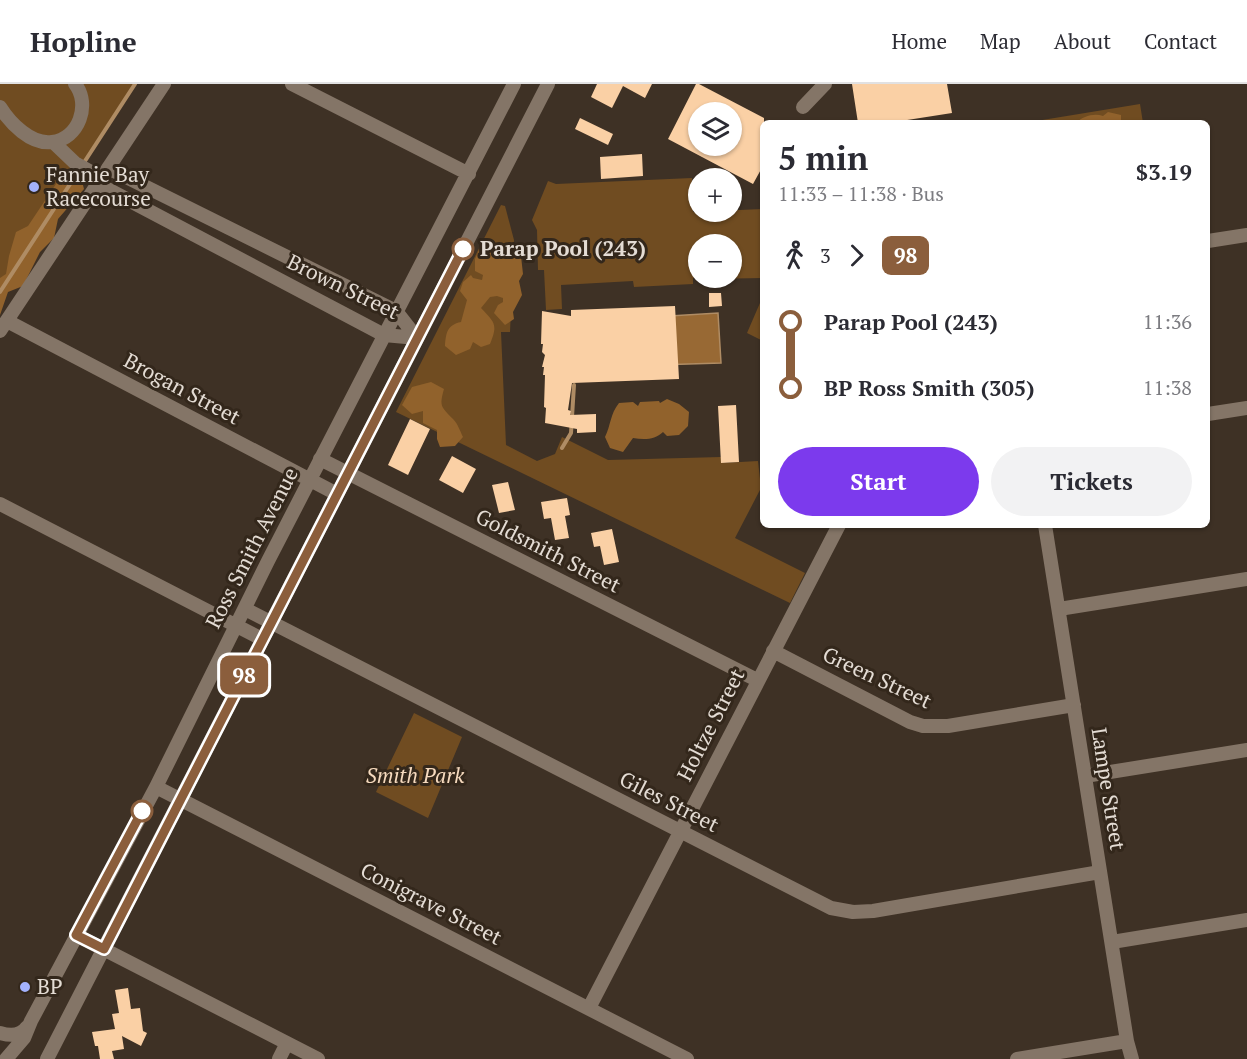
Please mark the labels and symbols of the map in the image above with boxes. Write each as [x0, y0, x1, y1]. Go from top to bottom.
place label: Fannie Bay Racecourse [46, 160, 151, 212]
marker: Fannie Bay Racecourse [27, 180, 41, 194]
place label: Parap Pool (243) [480, 234, 646, 262]
marker: Parap Pool (243) [452, 238, 474, 260]
street label: Brown Street [283, 247, 404, 325]
street label: Brogan Street [119, 346, 246, 431]
street label: Ross Smith Avenue [198, 462, 304, 633]
street label: Goldsmith Street [471, 502, 626, 599]
street label: Green Street [818, 640, 937, 715]
line badge: 98 [217, 656, 271, 694]
street label: Holtze Street [670, 663, 751, 786]
street label: Lampe Street [1085, 725, 1133, 852]
park label: Smith Park [366, 761, 465, 789]
street label: Giles Street [615, 764, 724, 838]
unlabelled marker [131, 800, 153, 822]
street label: Conigrave Street [356, 855, 507, 951]
place label: BP [37, 972, 62, 1000]
marker: BP [18, 980, 32, 994]

